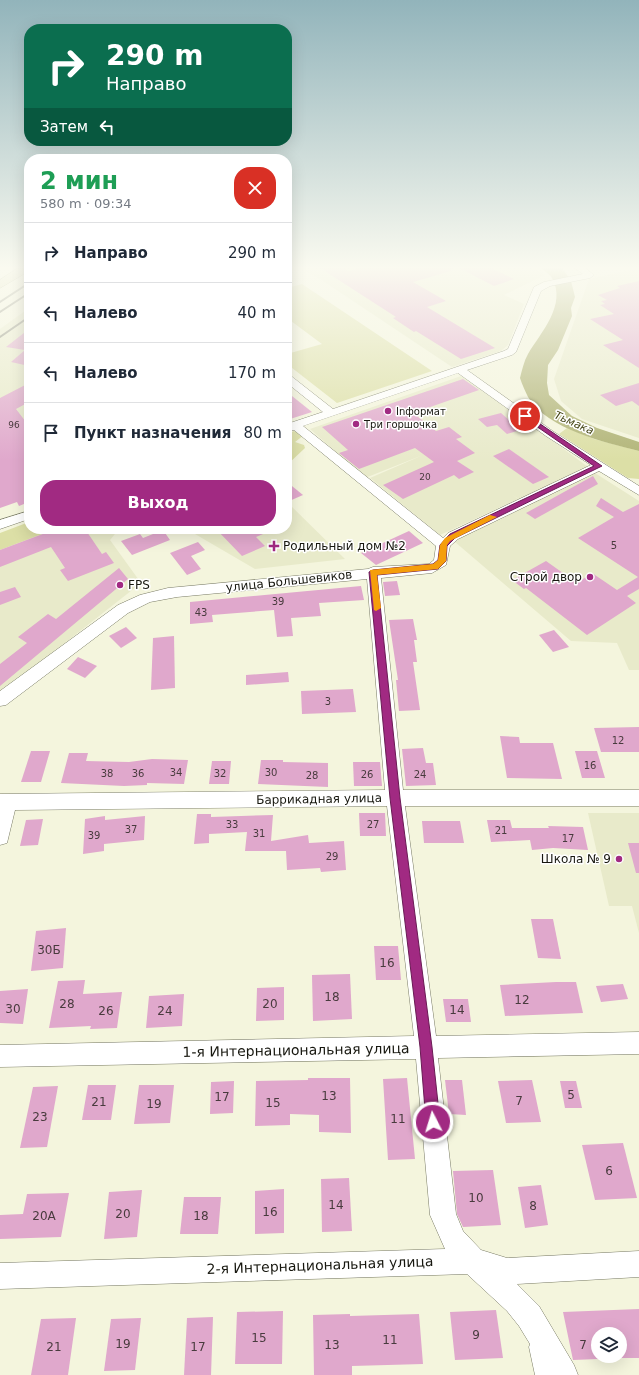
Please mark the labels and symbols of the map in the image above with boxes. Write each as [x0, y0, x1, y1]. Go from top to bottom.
pin [508, 399, 542, 433]
marker: Inформат [383, 406, 393, 416]
place label: Inформат [396, 406, 446, 417]
water label: Тьмака [552, 409, 596, 438]
marker: Три горшочка [351, 419, 361, 429]
place label: Три горшочка [363, 419, 437, 430]
house number: 96 [8, 420, 20, 430]
house number: 20 [419, 472, 431, 482]
place label: Родильный дом №2 [283, 539, 406, 553]
marker: Родильный дом №2 [268, 540, 280, 552]
house number: 5 [611, 540, 617, 551]
street label: улица Большевиков [225, 567, 353, 595]
place label: Строй двор [510, 570, 582, 584]
marker: Строй двор [585, 572, 595, 582]
place label: FPS [128, 578, 150, 592]
marker: FPS [115, 580, 125, 590]
house number: 39 [272, 596, 284, 607]
house number: 43 [195, 607, 207, 618]
house number: 3 [325, 696, 331, 707]
house number: 12 [612, 735, 624, 746]
house number: 16 [584, 760, 596, 771]
house number: 34 [170, 767, 182, 778]
house number: 30 [265, 767, 277, 778]
house number: 38 [101, 768, 113, 779]
house number: 36 [132, 768, 144, 779]
house number: 32 [214, 768, 226, 779]
house number: 26 [361, 769, 373, 780]
house number: 24 [414, 769, 426, 780]
house number: 28 [306, 770, 318, 781]
street label: Баррикадная улица [256, 791, 382, 807]
house number: 33 [226, 819, 238, 830]
house number: 27 [367, 819, 379, 830]
house number: 37 [125, 824, 137, 835]
house number: 21 [495, 825, 507, 836]
house number: 31 [253, 828, 265, 839]
house number: 39 [88, 830, 100, 841]
house number: 17 [562, 833, 574, 844]
house number: 29 [326, 851, 338, 862]
place label: Школа № 9 [541, 852, 611, 866]
marker: Школа № 9 [614, 854, 624, 864]
house number: 30Б [37, 943, 61, 957]
house number: 16 [379, 956, 395, 970]
house number: 18 [324, 990, 340, 1004]
house number: 12 [514, 993, 530, 1007]
house number: 28 [59, 997, 75, 1011]
house number: 20 [262, 997, 278, 1011]
house number: 30 [5, 1002, 21, 1016]
house number: 14 [449, 1003, 465, 1017]
house number: 26 [98, 1004, 114, 1018]
house number: 24 [157, 1004, 173, 1018]
street label: 1-я Интернациональная улица [182, 1040, 410, 1060]
house number: 5 [567, 1088, 575, 1102]
house number: 13 [321, 1089, 337, 1103]
house number: 17 [214, 1090, 230, 1104]
house number: 7 [515, 1094, 523, 1108]
house number: 21 [91, 1095, 107, 1109]
house number: 15 [265, 1096, 281, 1110]
house number: 19 [146, 1097, 162, 1111]
position arrow [412, 1101, 454, 1143]
house number: 23 [32, 1110, 48, 1124]
house number: 11 [390, 1112, 406, 1126]
house number: 6 [605, 1164, 613, 1178]
house number: 10 [468, 1191, 484, 1205]
house number: 14 [328, 1198, 344, 1212]
house number: 8 [529, 1199, 537, 1213]
house number: 16 [262, 1205, 278, 1219]
house number: 20 [115, 1207, 131, 1221]
house number: 20А [32, 1209, 57, 1223]
house number: 18 [193, 1209, 209, 1223]
street label: 2-я Интернациональная улица [206, 1253, 434, 1277]
house number: 9 [472, 1328, 480, 1342]
house number: 15 [251, 1331, 267, 1345]
house number: 11 [382, 1333, 398, 1347]
house number: 19 [115, 1337, 131, 1351]
house number: 13 [324, 1338, 340, 1352]
house number: 7 [579, 1338, 587, 1352]
house number: 21 [46, 1340, 62, 1354]
house number: 17 [190, 1340, 206, 1354]

